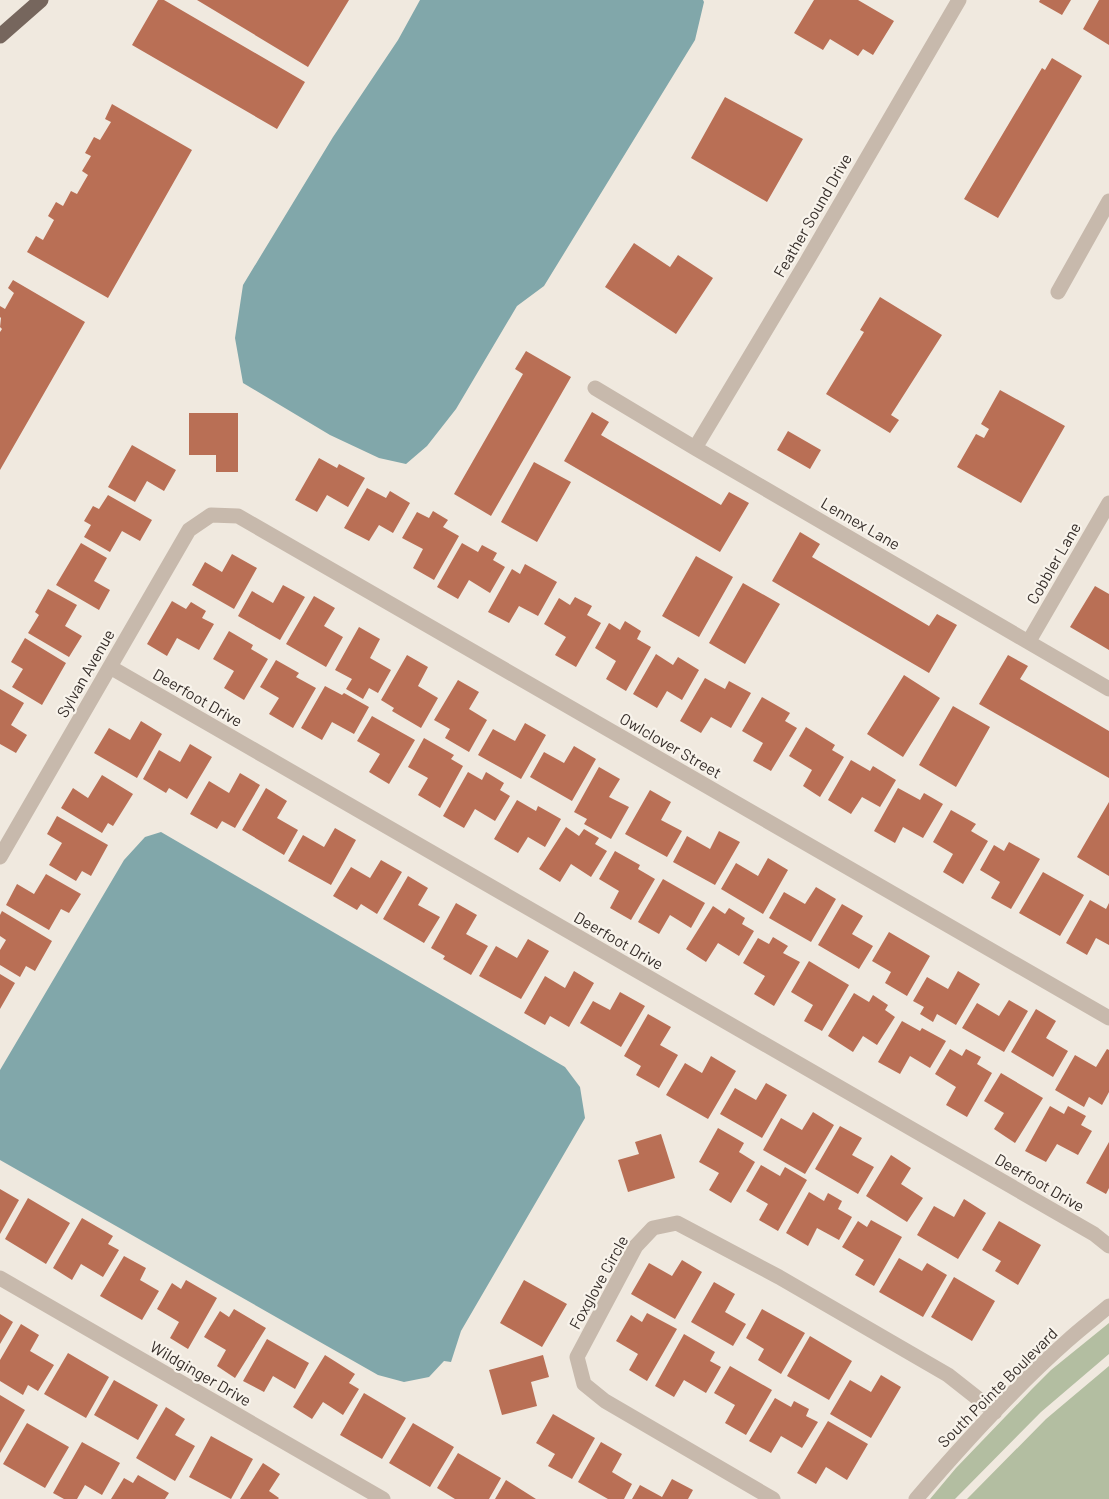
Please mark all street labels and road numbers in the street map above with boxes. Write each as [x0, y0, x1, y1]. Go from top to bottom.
street label: Feather Sound Drive [769, 150, 855, 280]
street label: Lennex Lane [818, 493, 904, 553]
street label: Cobbler Lane [1022, 519, 1084, 607]
street label: Sylvan Avenue [52, 626, 118, 720]
street label: Deerfoot Drive [150, 664, 246, 730]
street label: Owlclover Street [617, 708, 725, 782]
street label: Deerfoot Drive [571, 907, 667, 973]
street label: Deerfoot Drive [992, 1149, 1088, 1215]
street label: Foxglove Circle [564, 1232, 632, 1332]
street label: South Pointe Boulevard [933, 1323, 1061, 1451]
street label: Wildginger Drive [147, 1336, 255, 1410]

